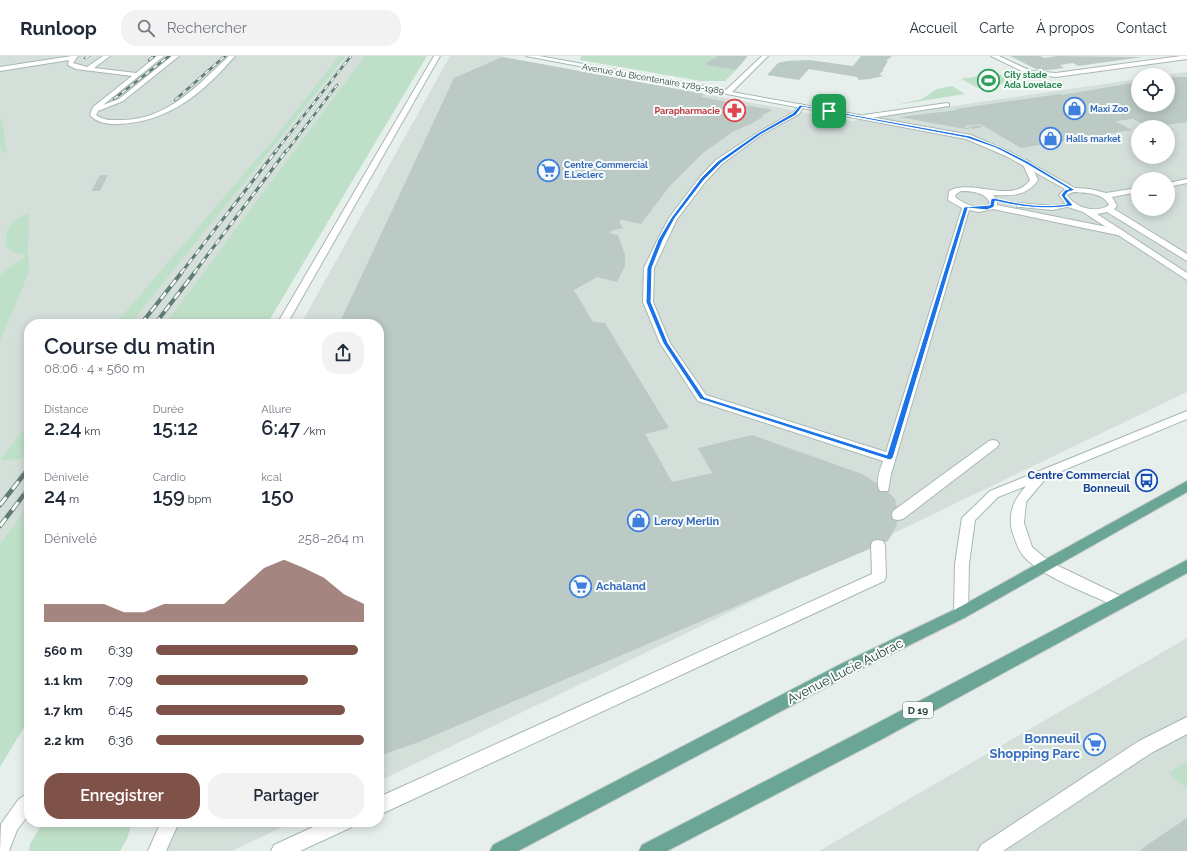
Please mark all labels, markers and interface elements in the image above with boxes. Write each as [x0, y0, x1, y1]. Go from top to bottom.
search box [121, 10, 401, 46]
text: Runloop [20, 17, 97, 39]
icon: search [135, 17, 157, 39]
text: Rechercher [167, 19, 247, 37]
text: Accueil [909, 20, 957, 36]
text: Carte [979, 20, 1014, 36]
text: À propos [1036, 20, 1094, 36]
text: Contact [1116, 20, 1167, 36]
street label: Avenue du Bicentenaire 1789-1989 [581, 62, 725, 96]
sports icon: City stade Ada Lovelace [975, 67, 1001, 93]
map controls [1131, 68, 1175, 216]
button: locate [1131, 68, 1175, 112]
place label: City stade Ada Lovelace [1004, 70, 1063, 90]
pin [812, 94, 846, 128]
shop icon: Maxi Zoo [1061, 96, 1087, 122]
pharmacy icon: Parapharmacie [722, 98, 748, 124]
icon: arrive [818, 100, 840, 122]
place label: Maxi Zoo [1090, 104, 1129, 114]
place label: Parapharmacie [655, 106, 721, 116]
button: + [1131, 120, 1175, 164]
shop icon: Halls market [1038, 126, 1064, 152]
place label: Halls market [1066, 134, 1121, 144]
supermarket icon: Centre Commercial E.Leclerc [535, 157, 561, 183]
place label: Centre Commercial E.Leclerc [564, 160, 648, 180]
button: − [1131, 172, 1175, 216]
button: share [322, 332, 364, 374]
text: Course du matin [44, 333, 215, 359]
text: 08:06 · 4 × 560 m [44, 361, 145, 376]
text: Distance [44, 403, 88, 416]
text: Durée [153, 403, 184, 416]
text: Allure [261, 403, 291, 416]
text: 2.24 [44, 416, 82, 440]
text: 15:12 [153, 416, 198, 440]
text: 6:47 [261, 416, 300, 440]
text: km [82, 425, 100, 438]
text: /km [300, 425, 326, 438]
bus stop icon: Centre Commercial Bonneuil [1133, 468, 1159, 494]
place label: Centre Commercial Bonneuil [1027, 469, 1131, 495]
text: Dénivelé [44, 471, 89, 484]
text: Cardio [153, 471, 186, 484]
text: kcal [261, 471, 282, 484]
text: 24 [44, 484, 66, 508]
text: 159 [153, 484, 185, 508]
text: 150 [261, 484, 294, 508]
text: m [66, 493, 79, 506]
text: bpm [185, 493, 211, 506]
shop icon: Leroy Merlin [625, 508, 651, 534]
place label: Leroy Merlin [654, 515, 720, 528]
text: Dénivelé [44, 531, 97, 546]
text: 258–264 m [298, 531, 364, 546]
supermarket icon: Achaland [568, 573, 594, 599]
place label: Achaland [596, 580, 646, 593]
street label: Avenue Lucie Aubrac [785, 635, 905, 707]
text: 560 m [44, 643, 82, 658]
text: 6:39 [108, 643, 133, 658]
text: 1.1 km [44, 673, 82, 688]
text: 7:09 [108, 673, 133, 688]
road number: D 19 [903, 702, 933, 718]
text: 1.7 km [44, 703, 83, 718]
text: 6:45 [108, 703, 132, 718]
place label: Bonneuil Shopping Parc [990, 731, 1081, 761]
supermarket icon: Bonneuil Shopping Parc [1082, 732, 1108, 758]
text: 2.2 km [44, 733, 84, 748]
text: 6:36 [108, 733, 133, 748]
button: Enregistrer [44, 773, 200, 819]
button: Partager [208, 773, 364, 819]

